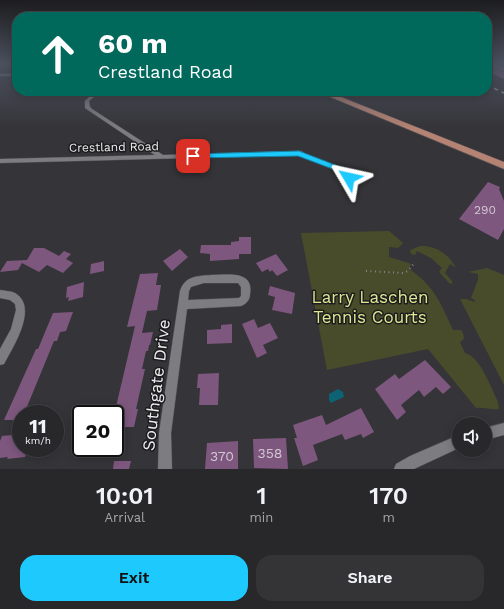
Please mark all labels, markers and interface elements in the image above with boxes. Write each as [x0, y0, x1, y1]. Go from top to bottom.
text: 60 m [98, 27, 168, 60]
icon: ahead [32, 28, 84, 80]
text: Crestland Road [98, 61, 233, 82]
street label: Crestland Road [69, 139, 159, 155]
pin [176, 139, 210, 173]
icon: arrive [182, 145, 204, 167]
position arrow [328, 157, 370, 199]
house number: 290 [474, 203, 496, 217]
park label: Larry Laschen Tennis Courts [312, 287, 428, 327]
street label: Southgate Drive [138, 318, 174, 452]
speed limit sign: 20 [72, 405, 124, 457]
text: 11 [29, 414, 47, 438]
map controls [452, 417, 492, 457]
button: sound [452, 417, 492, 457]
text: km/h [25, 435, 51, 446]
house number: 358 [258, 445, 282, 461]
house number: 370 [210, 448, 234, 464]
text: 10:01 [96, 482, 154, 510]
text: 1 [256, 482, 266, 510]
text: 170 [369, 482, 408, 510]
text: Arrival [104, 510, 145, 525]
text: min [249, 510, 273, 525]
text: m [382, 510, 395, 525]
button: Exit [20, 555, 248, 601]
button: Share [256, 555, 484, 601]

